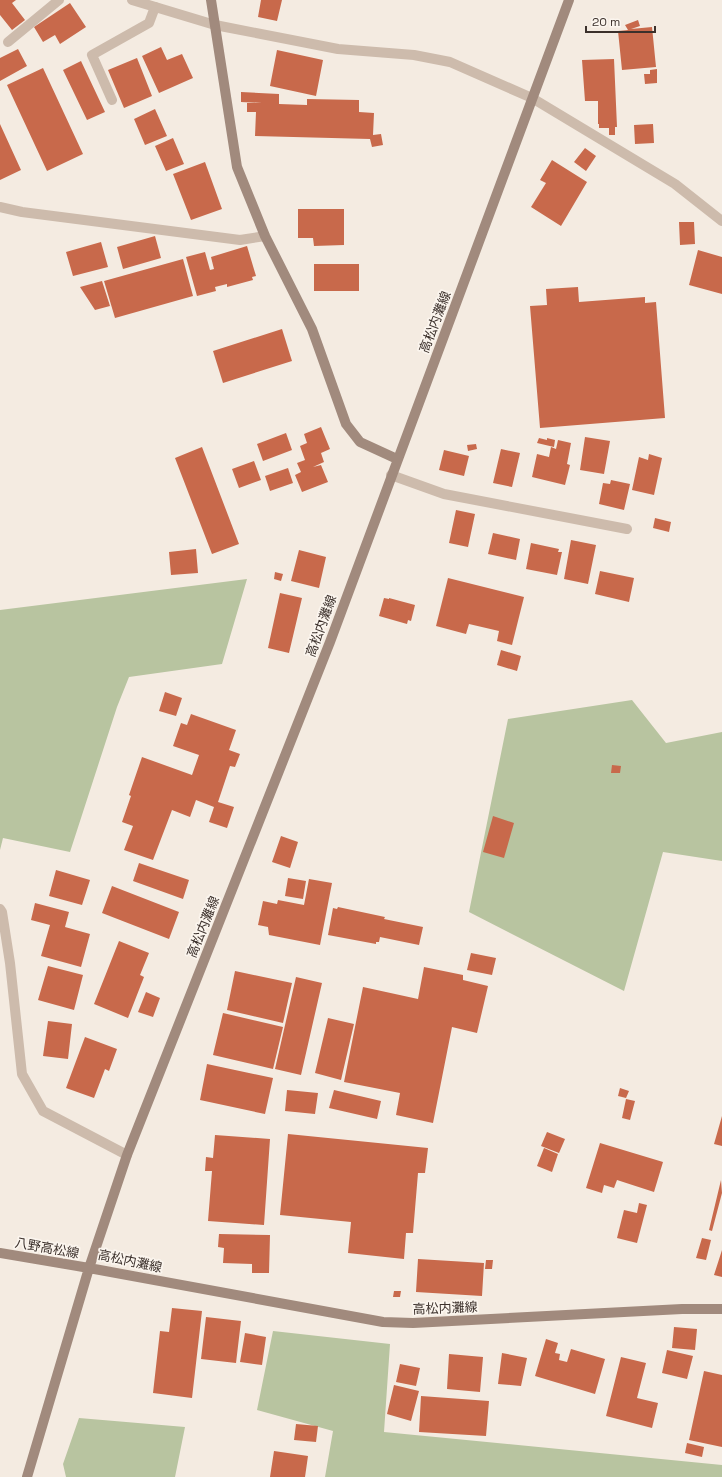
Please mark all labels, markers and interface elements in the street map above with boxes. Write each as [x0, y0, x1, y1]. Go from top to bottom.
scale bar [586, 8, 655, 34]
text: 20 m [592, 14, 620, 30]
street label: 高松内灘線 [415, 289, 455, 355]
street label: 高松内灘線 [302, 593, 340, 659]
street label: 高松内灘線 [183, 894, 223, 960]
street label: 八野高松線 [14, 1234, 80, 1262]
street label: 高松内灘線 [96, 1246, 164, 1276]
street label: 高松内灘線 [412, 1298, 478, 1318]

